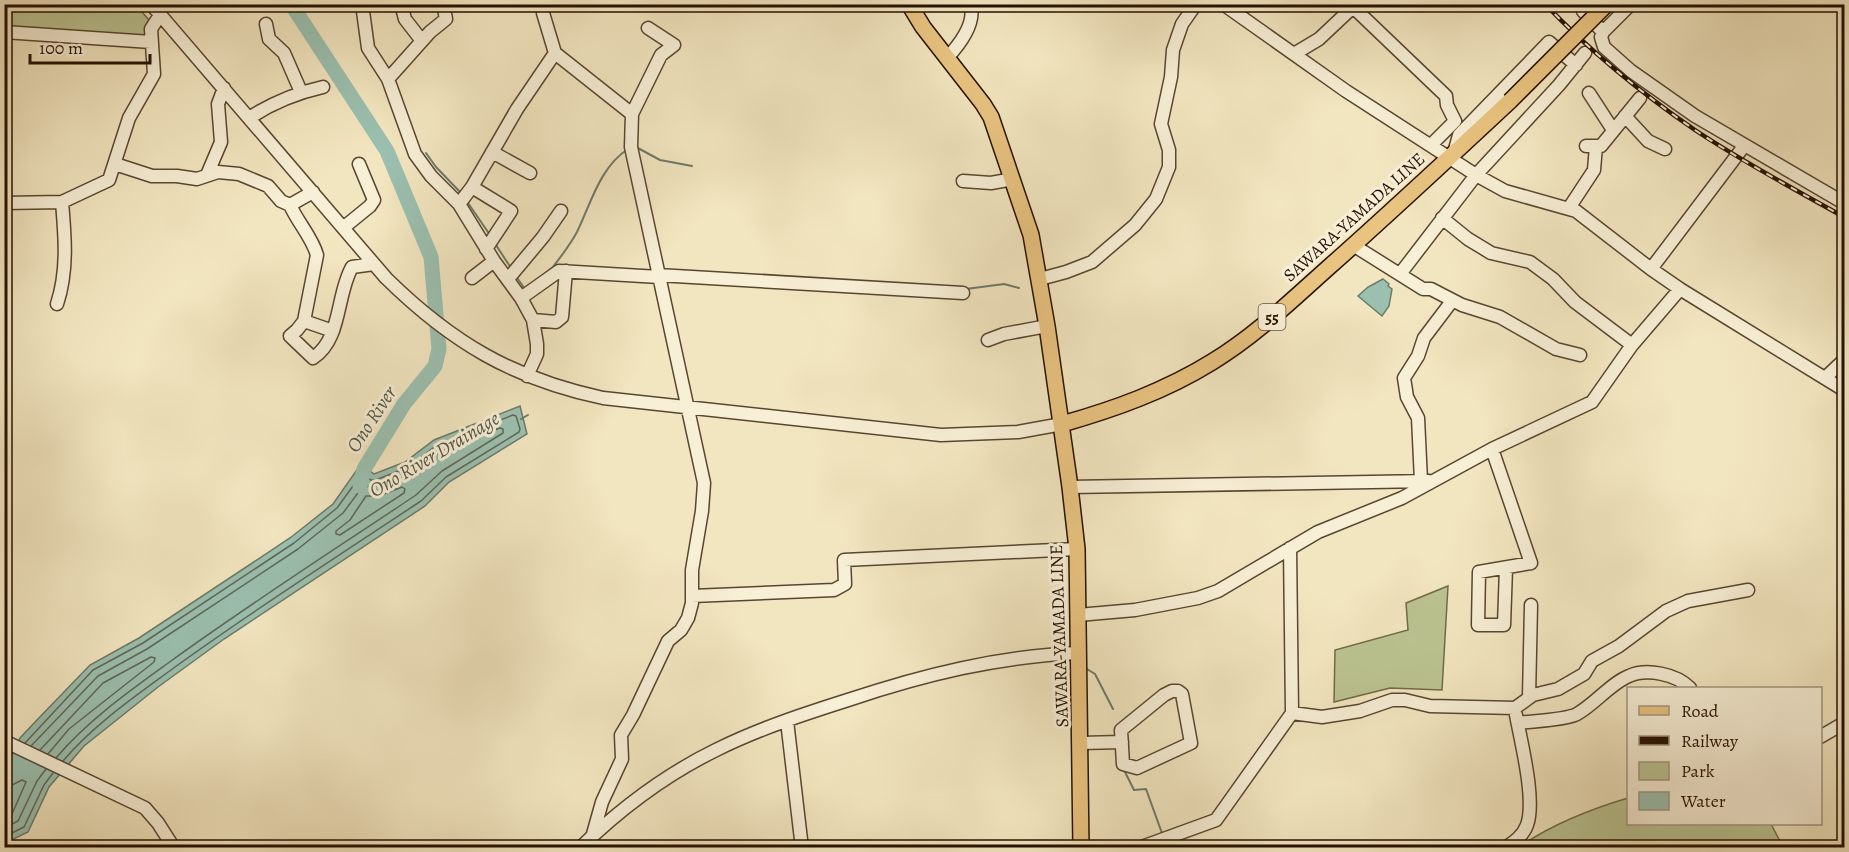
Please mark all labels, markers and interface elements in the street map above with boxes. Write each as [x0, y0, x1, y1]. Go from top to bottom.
scale bar [30, 27, 150, 65]
text: 100 m [39, 36, 83, 60]
street label: SAWARA-YAMADA LINE [1278, 147, 1430, 287]
road number: 55 [1258, 304, 1286, 330]
water label: Ono River [340, 380, 403, 458]
water label: Ono River Drainage [364, 405, 504, 504]
street label: SAWARA-YAMADA LINE [1044, 544, 1074, 728]
legend [1627, 687, 1822, 825]
text: Road [1681, 699, 1719, 723]
text: Railway [1681, 729, 1739, 753]
text: Park [1681, 759, 1715, 783]
text: Water [1680, 789, 1726, 813]

